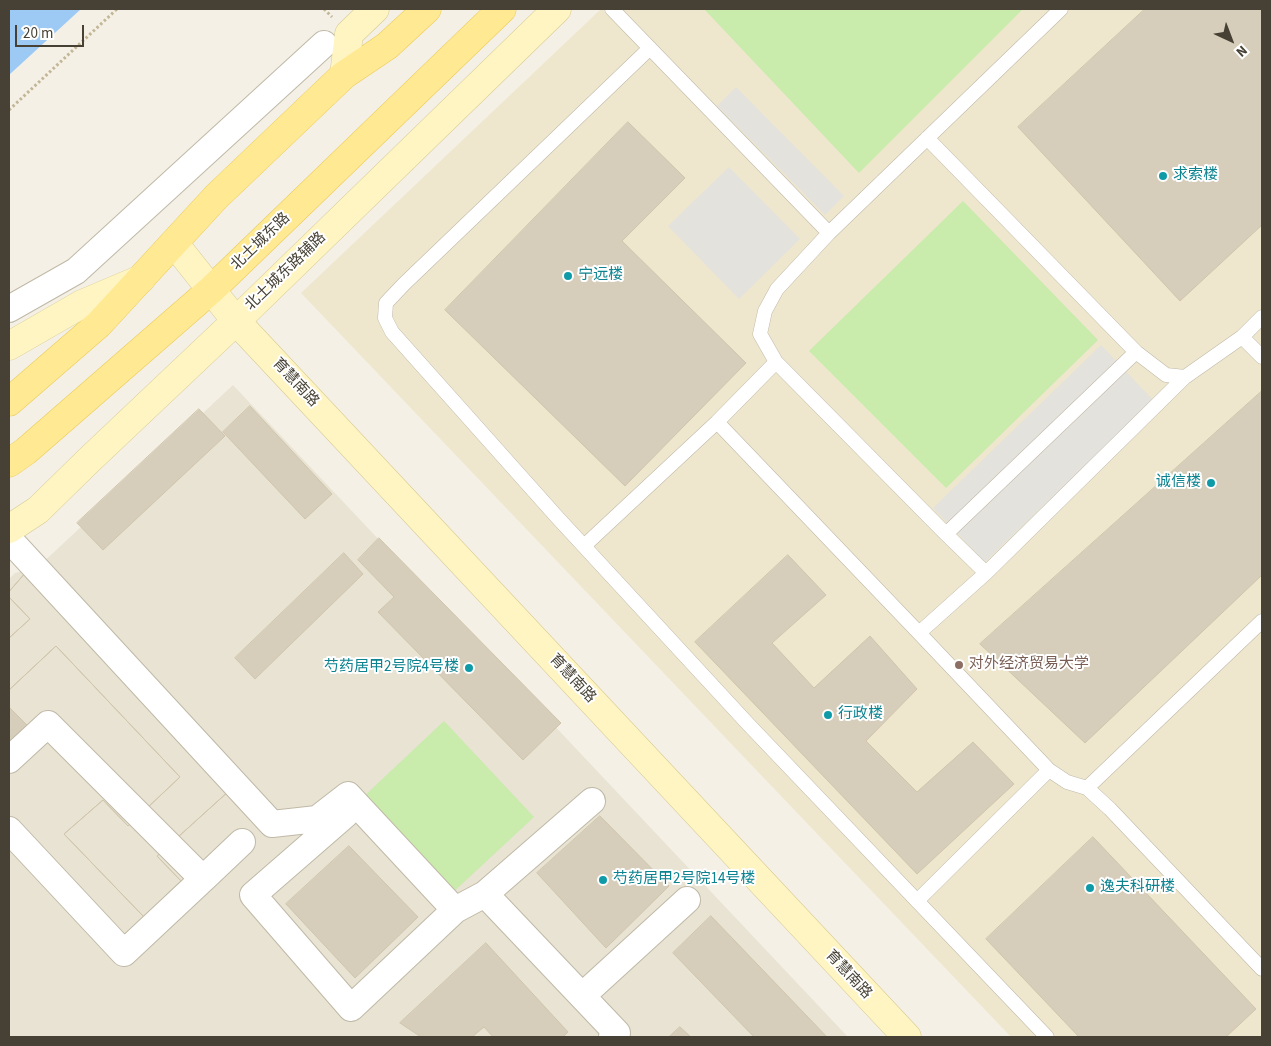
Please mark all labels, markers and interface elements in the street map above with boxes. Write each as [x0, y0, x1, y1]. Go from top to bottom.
scale bar [18, 15, 86, 47]
north arrow [1206, 15, 1256, 65]
text: 20 m [23, 23, 53, 44]
text: N [1231, 40, 1251, 61]
place label: 求索楼 [1173, 167, 1218, 185]
marker: 求索楼 [1157, 170, 1169, 182]
street label: 北土城东路 [228, 209, 294, 275]
street label: 北土城东路辅路 [242, 229, 330, 315]
place label: 宁远楼 [578, 267, 623, 285]
marker: 宁远楼 [562, 270, 574, 282]
street label: 育慧南路 [268, 355, 322, 411]
place label: 诚信楼 [1156, 474, 1201, 492]
marker: 诚信楼 [1205, 477, 1217, 489]
street label: 育慧南路 [545, 651, 599, 707]
place label: 对外经济贸易大学 [969, 656, 1089, 674]
place label: 芍药居甲2号院4号楼 [324, 659, 459, 677]
marker: 对外经济贸易大学 [953, 659, 965, 671]
marker: 芍药居甲2号院4号楼 [463, 662, 475, 674]
place label: 行政楼 [838, 706, 883, 724]
marker: 行政楼 [822, 709, 834, 721]
place label: 芍药居甲2号院14号楼 [613, 871, 755, 889]
marker: 芍药居甲2号院14号楼 [597, 874, 609, 886]
place label: 逸夫科研楼 [1100, 879, 1175, 897]
marker: 逸夫科研楼 [1084, 882, 1096, 894]
street label: 育慧南路 [821, 947, 875, 1003]

